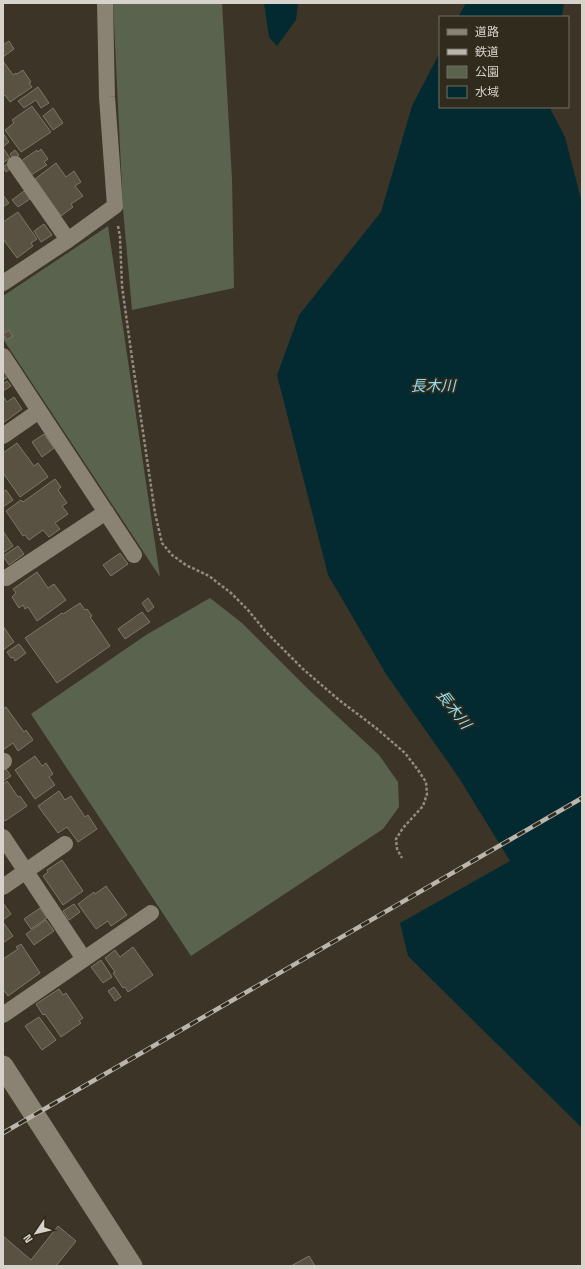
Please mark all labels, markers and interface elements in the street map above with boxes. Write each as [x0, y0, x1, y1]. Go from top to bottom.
legend [439, 16, 569, 108]
text: 道路 [475, 24, 499, 40]
text: 鉄道 [475, 44, 499, 60]
text: 公園 [475, 64, 499, 80]
text: 水域 [475, 84, 499, 100]
water label: 長木川 [410, 376, 457, 395]
water label: 長木川 [433, 685, 477, 734]
north arrow [16, 1213, 56, 1253]
text: N [20, 1232, 36, 1246]

